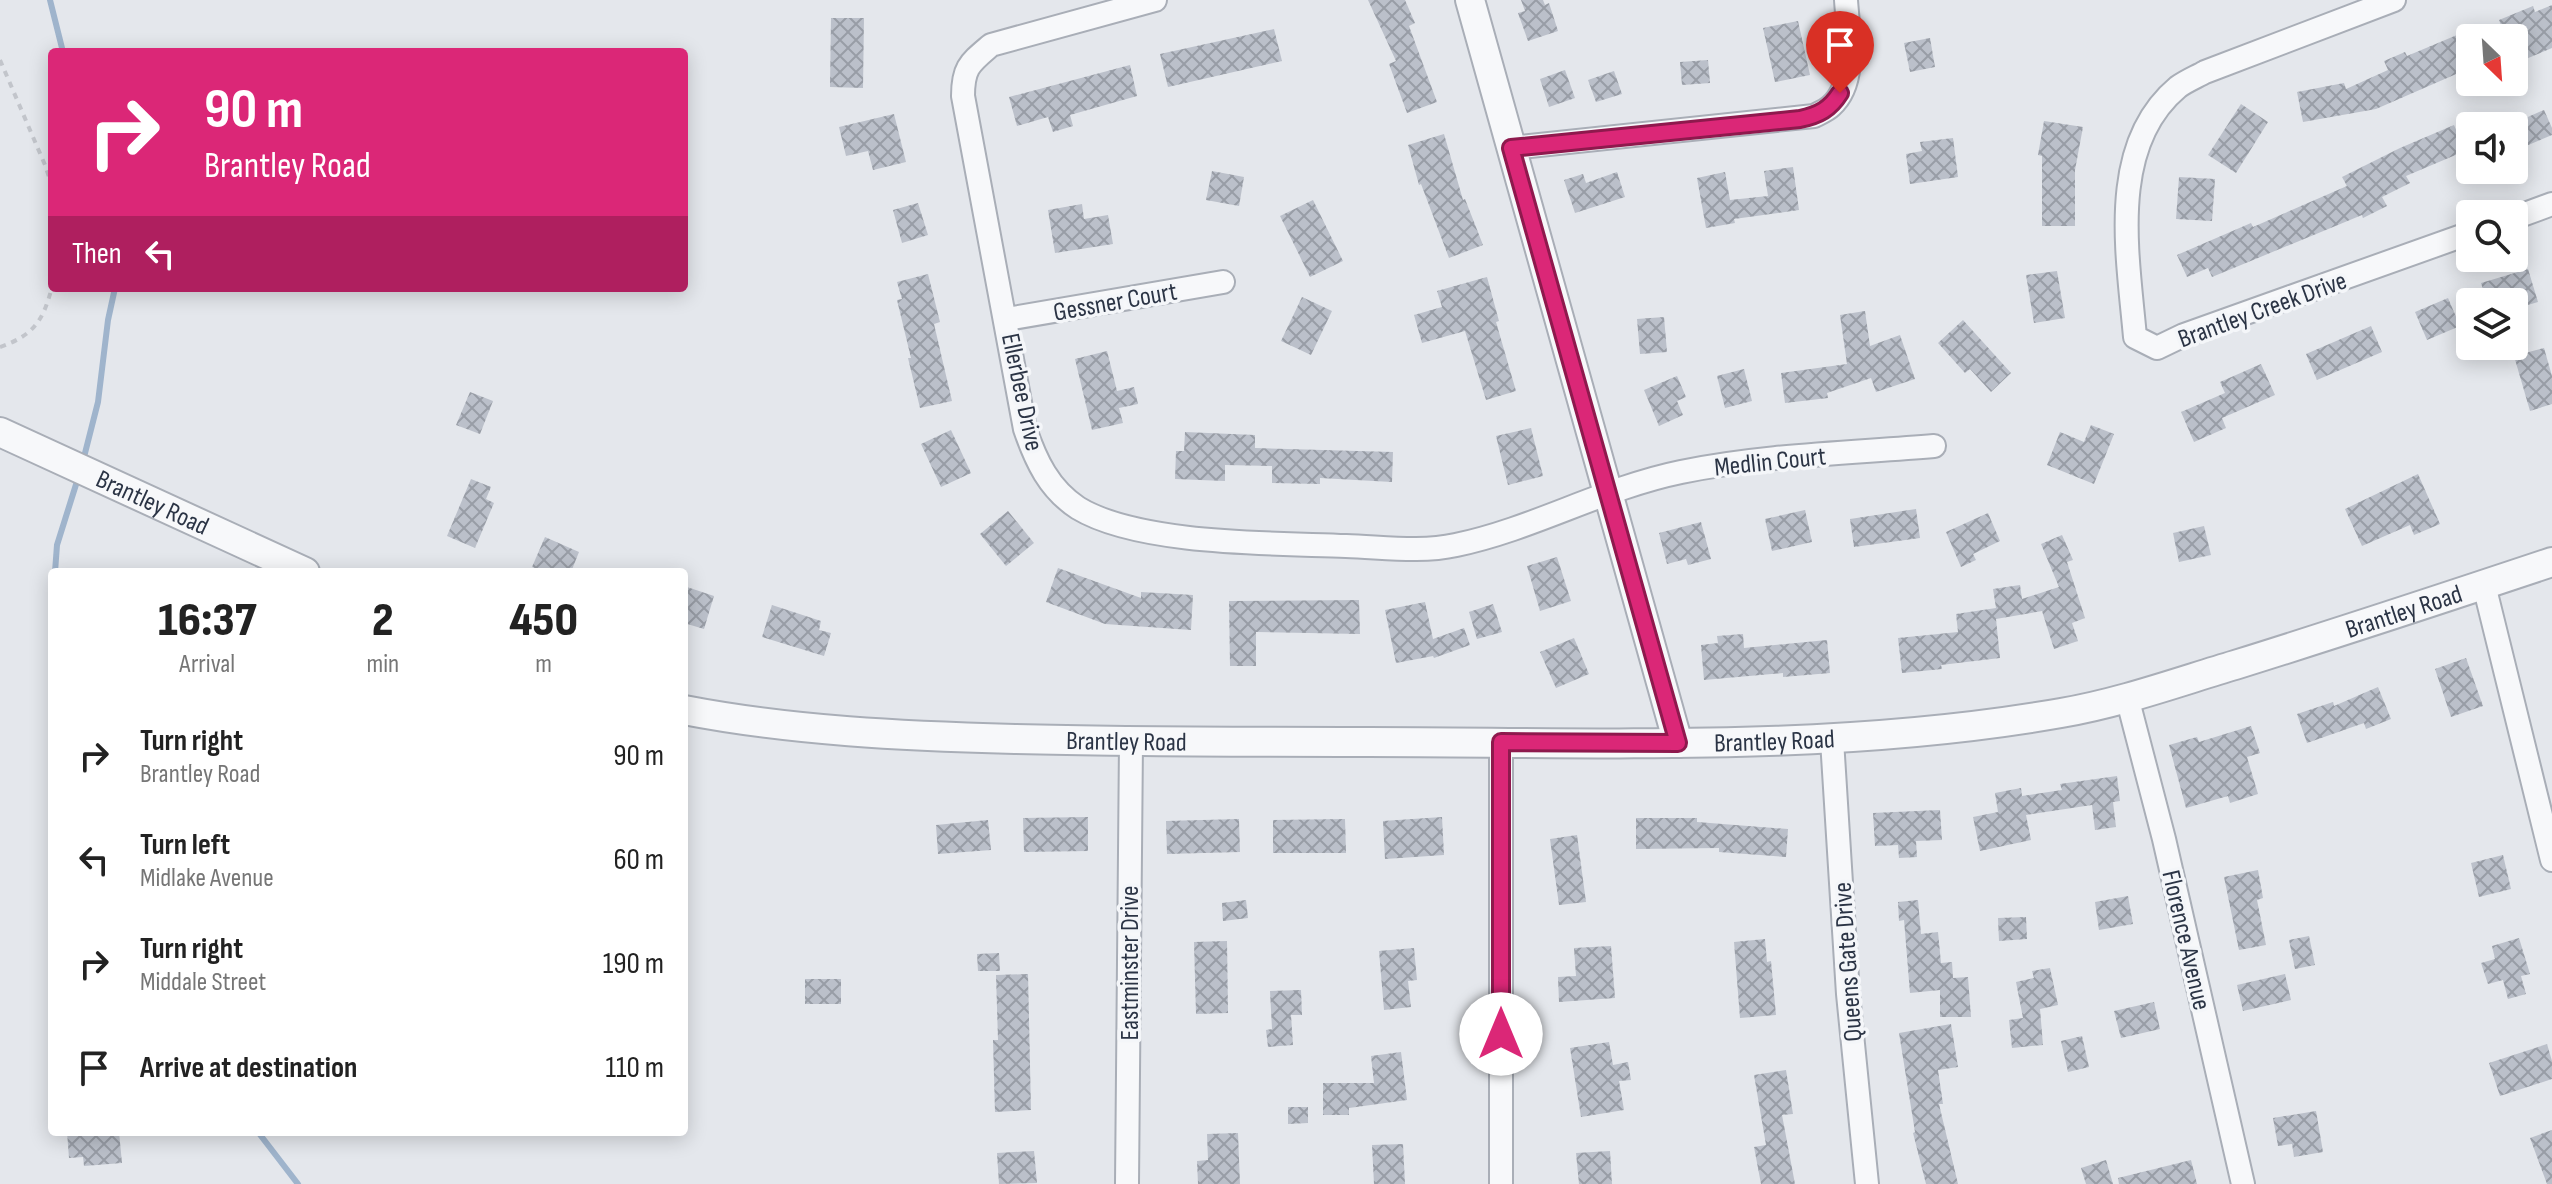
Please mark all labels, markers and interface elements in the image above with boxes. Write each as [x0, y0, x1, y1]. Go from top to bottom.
pin [1806, 11, 1874, 93]
icon: arrive [1818, 23, 1862, 67]
north arrow [2456, 24, 2528, 96]
map controls [2456, 24, 2528, 360]
text: 90 m [204, 77, 303, 144]
icon: right [72, 80, 176, 184]
button: sound [2456, 112, 2528, 184]
text: Brantley Road [204, 145, 371, 188]
button: search [2456, 200, 2528, 272]
icon: left [138, 232, 182, 276]
text: Then [72, 236, 122, 272]
street label: Brantley Creek Drive [2174, 266, 2351, 355]
street label: Gessner Court [1051, 276, 1179, 329]
button: layers [2456, 288, 2528, 360]
street label: Ellerbee Drive [994, 331, 1049, 454]
street label: Medlin Court [1713, 441, 1828, 484]
street label: Brantley Road [91, 464, 213, 543]
street label: Brantley Road [2342, 579, 2466, 646]
text: 16:37 [158, 592, 256, 649]
text: 2 [372, 592, 394, 649]
text: 450 [509, 592, 578, 649]
text: Arrival [179, 649, 235, 680]
text: min [366, 649, 399, 680]
text: m [535, 649, 552, 680]
text: Turn right [140, 723, 243, 759]
street label: Brantley Road [1714, 724, 1835, 760]
street label: Brantley Road [1066, 726, 1187, 759]
icon: right [72, 734, 116, 778]
text: 90 m [613, 738, 664, 774]
text: Brantley Road [140, 759, 260, 790]
text: Turn left [140, 827, 230, 863]
icon: left [72, 838, 116, 882]
text: 60 m [613, 842, 664, 878]
text: Midlake Avenue [140, 863, 274, 894]
street label: Florence Avenue [2154, 867, 2217, 1013]
street label: Queens Gate Drive [1827, 881, 1870, 1043]
street label: Eastminster Drive [1115, 886, 1146, 1040]
text: Turn right [140, 931, 243, 967]
icon: right [72, 942, 116, 986]
text: 190 m [603, 946, 664, 982]
text: Middale Street [140, 967, 266, 998]
position arrow [1459, 992, 1543, 1076]
icon: arrive [72, 1046, 116, 1090]
text: Arrive at destination [140, 1050, 357, 1086]
text: 110 m [606, 1050, 664, 1086]

